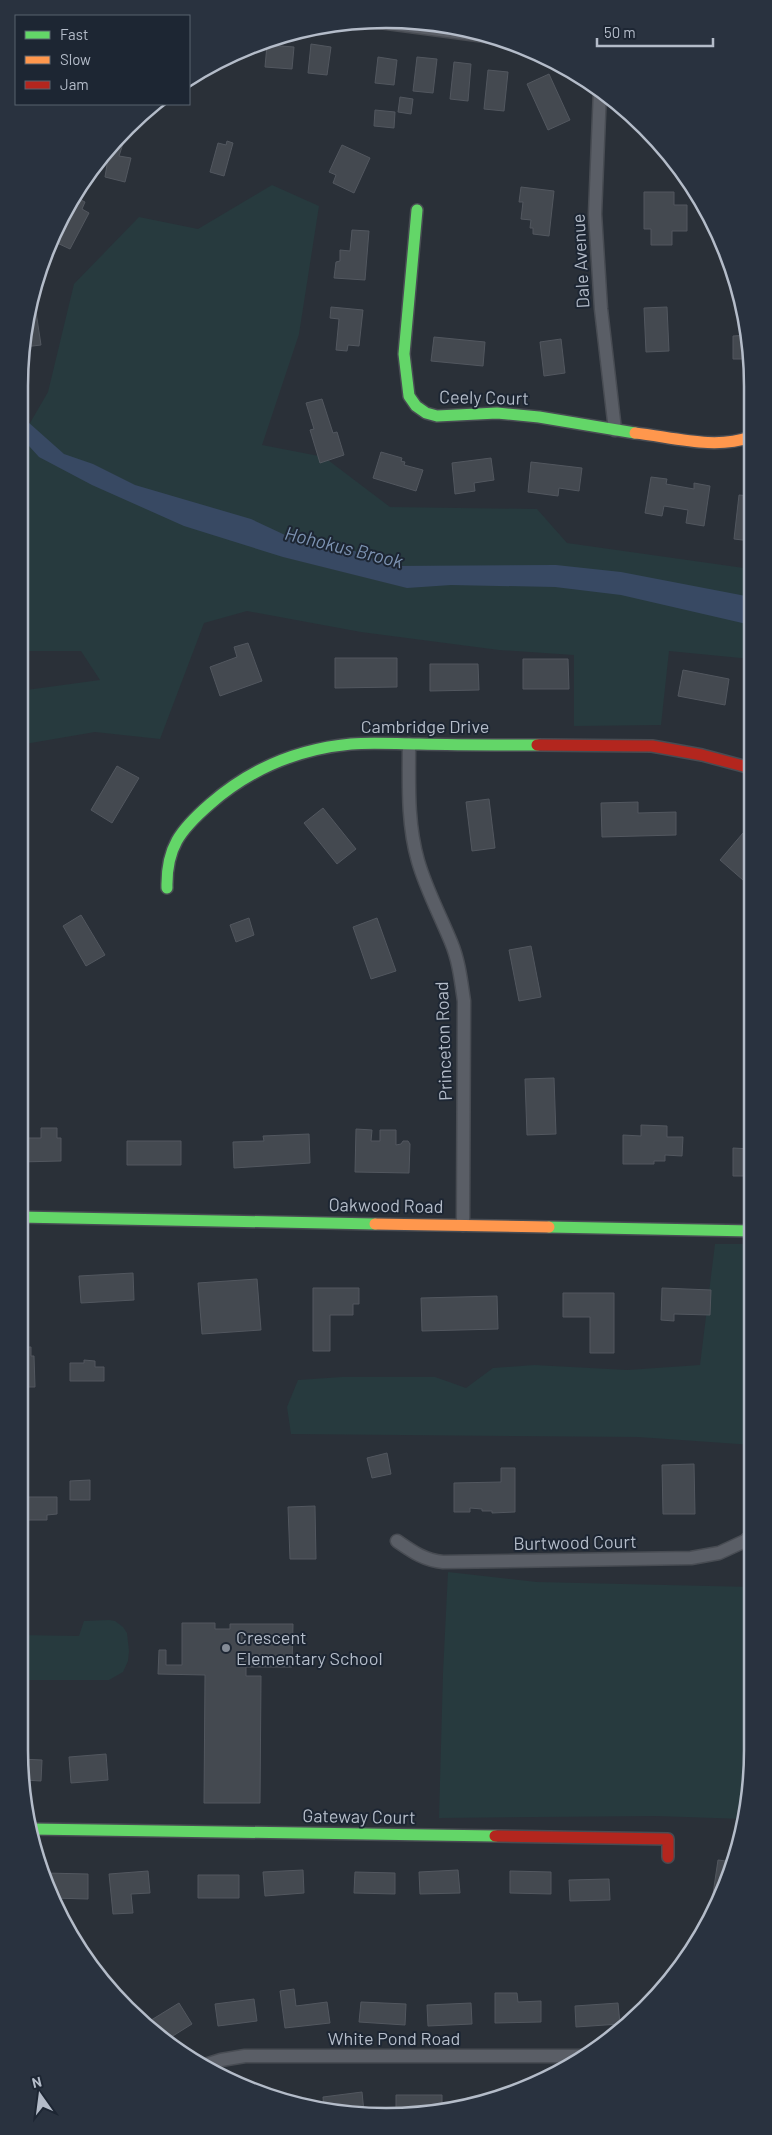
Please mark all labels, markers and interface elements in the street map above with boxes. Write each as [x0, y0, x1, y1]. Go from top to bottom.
legend [15, 15, 190, 105]
scale bar [597, 15, 713, 47]
text: 50 m [604, 23, 636, 41]
text: Fast [60, 25, 88, 43]
text: Slow [60, 50, 91, 68]
text: Jam [60, 75, 89, 93]
street label: Dale Avenue [567, 213, 593, 309]
street label: Ceely Court [439, 385, 529, 409]
water label: Hohokus Brook [283, 521, 406, 573]
street label: Cambridge Drive [361, 715, 489, 737]
street label: Princeton Road [430, 981, 456, 1101]
street label: Oakwood Road [328, 1193, 444, 1217]
street label: Burtwood Court [513, 1530, 637, 1554]
place label: Crescent Elementary School [236, 1626, 383, 1669]
marker: Crescent Elementary School [220, 1642, 232, 1654]
street label: Gateway Court [302, 1804, 416, 1828]
street label: White Pond Road [328, 2027, 460, 2049]
north arrow [15, 2070, 65, 2120]
text: N [30, 2073, 43, 2091]

